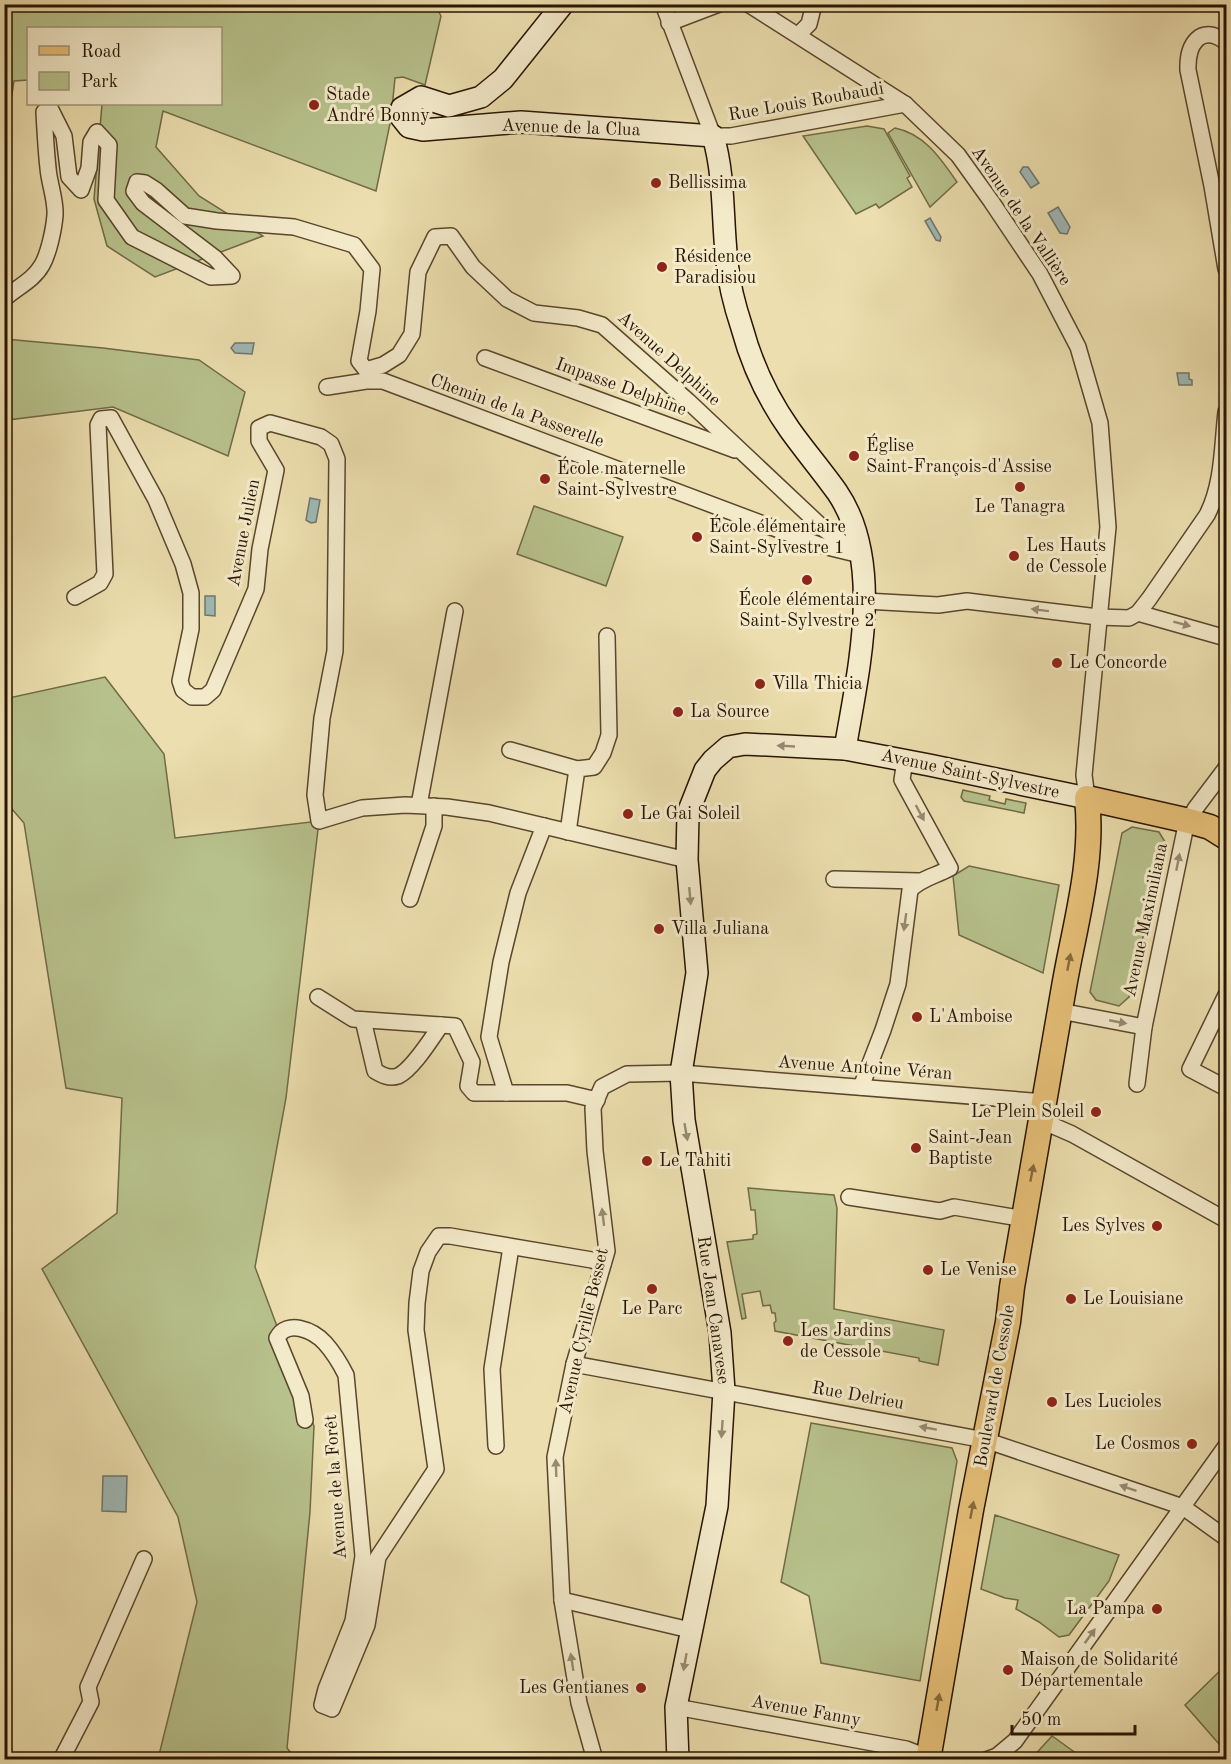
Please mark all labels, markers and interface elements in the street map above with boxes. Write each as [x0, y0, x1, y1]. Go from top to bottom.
legend [27, 27, 222, 105]
text: Road [81, 43, 121, 61]
text: Park [81, 73, 118, 91]
street label: Rue Louis Roubaudi [727, 79, 885, 125]
place label: Stade André Bonny [326, 86, 430, 125]
marker: Stade André Bonny [307, 98, 321, 112]
street label: Avenue de la Clua [501, 117, 641, 139]
street label: Avenue de la Vallière [968, 143, 1074, 289]
place label: Bellissima [668, 174, 747, 192]
marker: Bellissima [649, 176, 663, 190]
place label: Résidence Paradisiou [674, 248, 756, 287]
marker: Résidence Paradisiou [655, 260, 669, 274]
street label: Avenue Delphine [614, 308, 724, 410]
street label: Impasse Delphine [553, 355, 689, 419]
street label: Chemin de la Passerelle [428, 371, 606, 451]
place label: Église Saint-François-d'Assise [866, 433, 1052, 476]
marker: Église Saint-François-d'Assise [847, 449, 861, 463]
place label: École maternelle Saint-Sylvestre [557, 456, 686, 499]
marker: École maternelle Saint-Sylvestre [538, 472, 552, 486]
street label: Avenue Julien [225, 477, 263, 588]
marker: Le Tanagra [1013, 480, 1027, 494]
place label: Le Tanagra [975, 498, 1066, 516]
place label: École élémentaire Saint-Sylvestre 1 [709, 514, 846, 557]
marker: École élémentaire Saint-Sylvestre 1 [690, 530, 704, 544]
place label: Les Hauts de Cessole [1026, 537, 1107, 576]
marker: Les Hauts de Cessole [1007, 549, 1021, 563]
marker: École élémentaire Saint-Sylvestre 2 [800, 573, 814, 587]
place label: École élémentaire Saint-Sylvestre 2 [739, 587, 875, 630]
one-way arrow [1031, 605, 1050, 614]
one-way arrow [1173, 620, 1192, 630]
place label: Le Concorde [1069, 654, 1167, 672]
marker: Le Concorde [1050, 656, 1064, 670]
place label: Villa Thicia [772, 675, 863, 693]
marker: Villa Thicia [753, 677, 767, 691]
place label: La Source [690, 703, 769, 721]
marker: La Source [671, 705, 685, 719]
one-way arrow [777, 741, 796, 750]
street label: Avenue Saint-Sylvestre [879, 746, 1061, 802]
place label: Le Gai Soleil [640, 805, 740, 823]
one-way arrow [915, 805, 925, 822]
marker: Le Gai Soleil [621, 807, 635, 821]
street label: Avenue Maximiliana [1121, 841, 1171, 999]
one-way arrow [1173, 853, 1183, 872]
one-way arrow [685, 887, 695, 906]
one-way arrow [901, 913, 910, 932]
place label: Villa Juliana [671, 920, 769, 938]
marker: Villa Juliana [652, 922, 666, 936]
one-way arrow [1065, 952, 1074, 971]
place label: L'Amboise [929, 1008, 1013, 1026]
marker: L'Amboise [910, 1010, 924, 1024]
one-way arrow [1108, 1018, 1127, 1027]
street label: Avenue Antoine Véran [777, 1053, 953, 1083]
place label: Le Plein Soleil [971, 1103, 1084, 1121]
marker: Le Plein Soleil [1089, 1105, 1103, 1119]
one-way arrow [682, 1122, 691, 1141]
place label: Saint-Jean Baptiste [928, 1129, 1012, 1168]
marker: Saint-Jean Baptiste [909, 1141, 923, 1155]
place label: Le Tahiti [659, 1152, 731, 1170]
marker: Le Tahiti [640, 1154, 654, 1168]
one-way arrow [1028, 1164, 1037, 1183]
one-way arrow [598, 1207, 608, 1226]
place label: Les Sylves [1061, 1217, 1145, 1235]
marker: Les Sylves [1150, 1219, 1164, 1233]
street label: Rue Jean Canavese [694, 1235, 732, 1385]
street label: Avenue Cyrille Besset [556, 1246, 612, 1416]
place label: Le Venise [940, 1261, 1017, 1279]
marker: Le Venise [921, 1263, 935, 1277]
marker: Le Parc [645, 1282, 659, 1296]
place label: Le Louisiane [1083, 1290, 1183, 1308]
marker: Le Louisiane [1064, 1292, 1078, 1306]
place label: Le Parc [622, 1300, 683, 1318]
street label: Boulevard de Cessole [972, 1303, 1018, 1469]
place label: Les Jardins de Cessole [800, 1322, 891, 1361]
marker: Les Jardins de Cessole [781, 1334, 795, 1348]
street label: Rue Delrieu [811, 1379, 906, 1413]
place label: Les Lucioles [1064, 1393, 1162, 1411]
marker: Les Lucioles [1045, 1395, 1059, 1409]
street label: Avenue de la Forêt [322, 1414, 350, 1560]
one-way arrow [717, 1419, 726, 1438]
one-way arrow [918, 1423, 937, 1432]
place label: Le Cosmos [1095, 1435, 1180, 1453]
marker: Le Cosmos [1185, 1437, 1199, 1451]
one-way arrow [551, 1458, 560, 1477]
one-way arrow [1119, 1483, 1137, 1492]
one-way arrow [968, 1500, 977, 1519]
place label: La Pampa [1066, 1600, 1145, 1618]
marker: La Pampa [1150, 1602, 1164, 1616]
one-way arrow [1084, 1629, 1096, 1645]
place label: Maison de Solidarité Départementale [1020, 1651, 1178, 1690]
one-way arrow [567, 1652, 576, 1671]
one-way arrow [680, 1653, 689, 1672]
marker: Maison de Solidarité Départementale [1001, 1663, 1015, 1677]
place label: Les Gentianes [519, 1679, 629, 1697]
marker: Les Gentianes [634, 1681, 648, 1695]
street label: Avenue Fanny [750, 1692, 863, 1730]
one-way arrow [934, 1692, 943, 1711]
scale bar [1012, 1698, 1135, 1736]
text: 50 m [1021, 1711, 1061, 1729]

